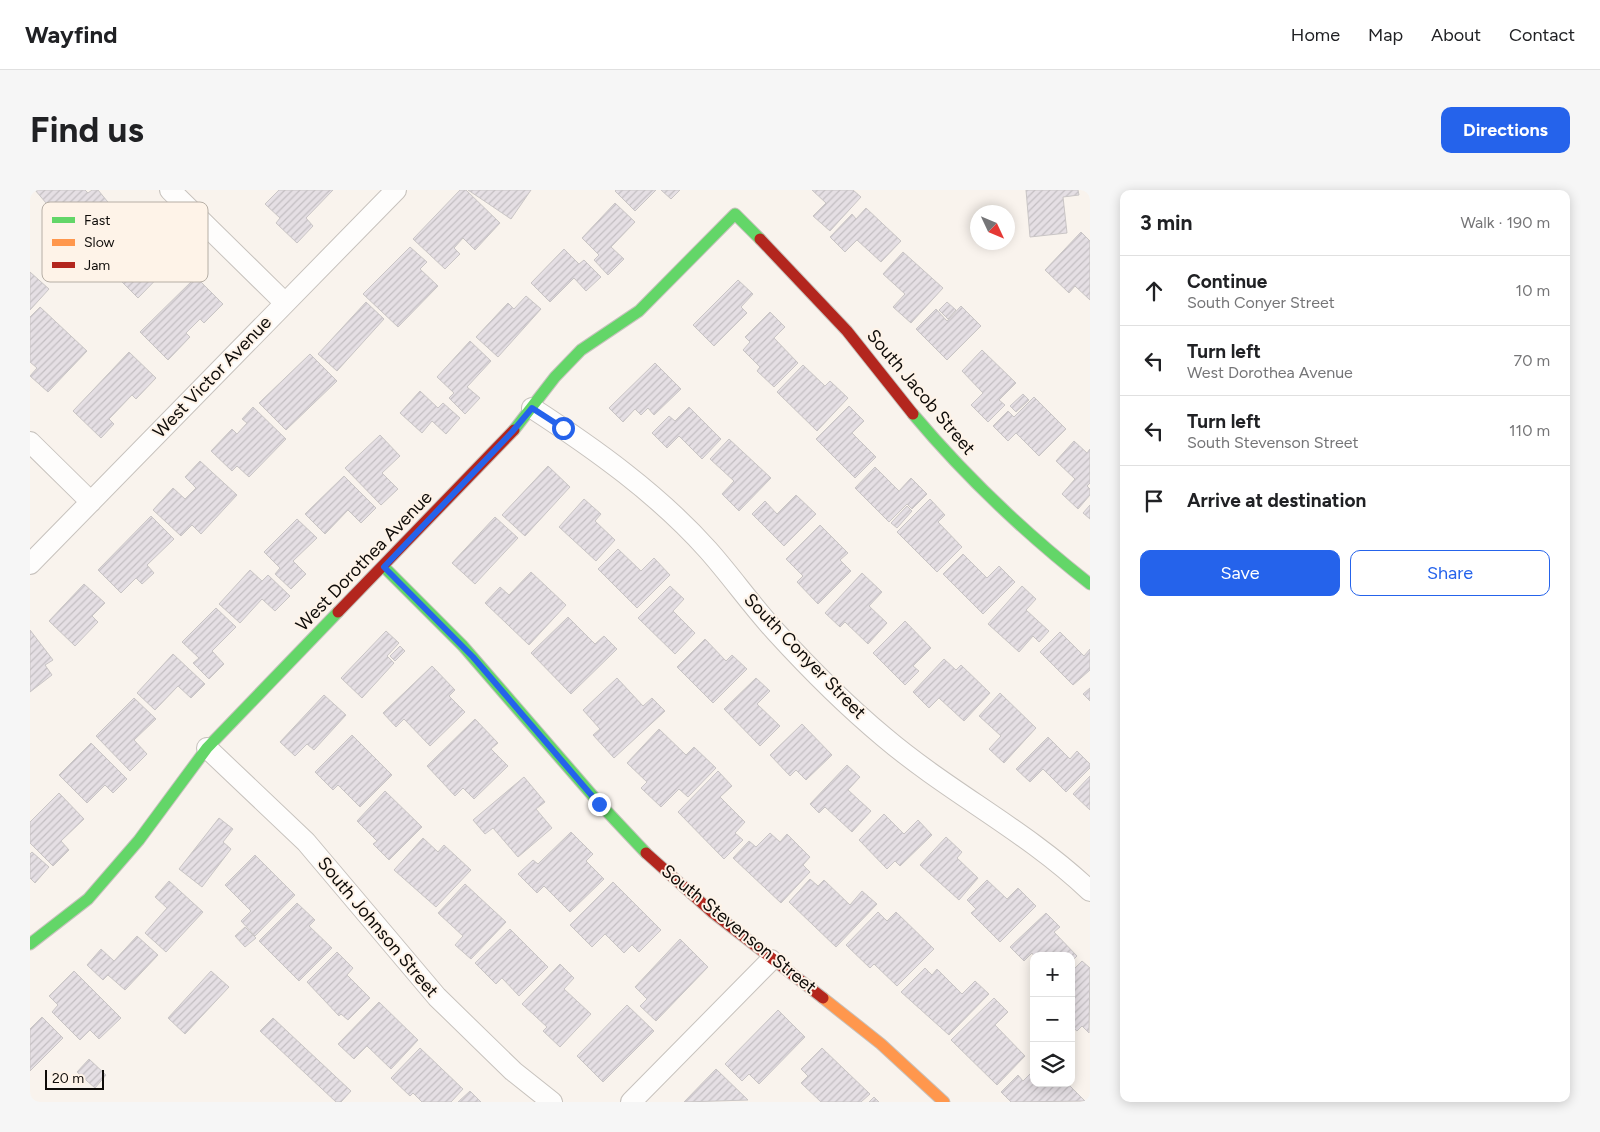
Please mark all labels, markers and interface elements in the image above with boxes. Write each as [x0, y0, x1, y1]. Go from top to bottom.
text: Wayfind [25, 20, 118, 49]
text: Home [1291, 24, 1340, 46]
text: Map [1368, 24, 1403, 46]
text: About [1431, 24, 1481, 46]
text: Contact [1509, 24, 1575, 46]
button: Directions [1441, 107, 1570, 153]
text: Find us [30, 109, 144, 151]
legend [42, 202, 208, 282]
north arrow [970, 205, 1015, 250]
text: 3 min [1140, 210, 1192, 235]
text: Fast [84, 212, 110, 229]
text: Walk · 190 m [1460, 213, 1550, 232]
text: Slow [84, 234, 115, 251]
text: Jam [84, 257, 110, 274]
text: Continue [1187, 270, 1267, 293]
icon: ahead [1140, 277, 1168, 305]
text: 10 m [1516, 281, 1550, 300]
text: South Conyer Street [1187, 293, 1335, 312]
street label: West Victor Avenue [148, 311, 276, 443]
street label: South Jacob Street [862, 325, 980, 459]
text: Turn left [1187, 340, 1261, 363]
icon: left [1140, 347, 1168, 375]
text: 70 m [1514, 351, 1550, 370]
text: West Dorothea Avenue [1187, 363, 1353, 382]
text: Turn left [1187, 410, 1261, 433]
route start [552, 417, 575, 440]
icon: left [1140, 417, 1168, 445]
text: 110 m [1509, 421, 1550, 440]
text: South Stevenson Street [1187, 433, 1359, 452]
street label: West Dorothea Avenue [291, 486, 437, 636]
icon: arrive [1140, 487, 1168, 515]
text: Arrive at destination [1187, 489, 1366, 512]
button: Save [1140, 550, 1340, 596]
button: Share [1350, 550, 1550, 596]
street label: South Conyer Street [739, 589, 871, 724]
route end [588, 793, 611, 816]
street label: South Johnson Street [313, 852, 443, 1002]
street label: South Stevenson Street [657, 860, 821, 998]
map controls [1030, 952, 1075, 1087]
button: + [1030, 952, 1075, 997]
button: − [1030, 997, 1075, 1042]
button: layers [1030, 1042, 1075, 1087]
scale bar [45, 1067, 104, 1090]
text: 20 m [52, 1070, 84, 1087]

